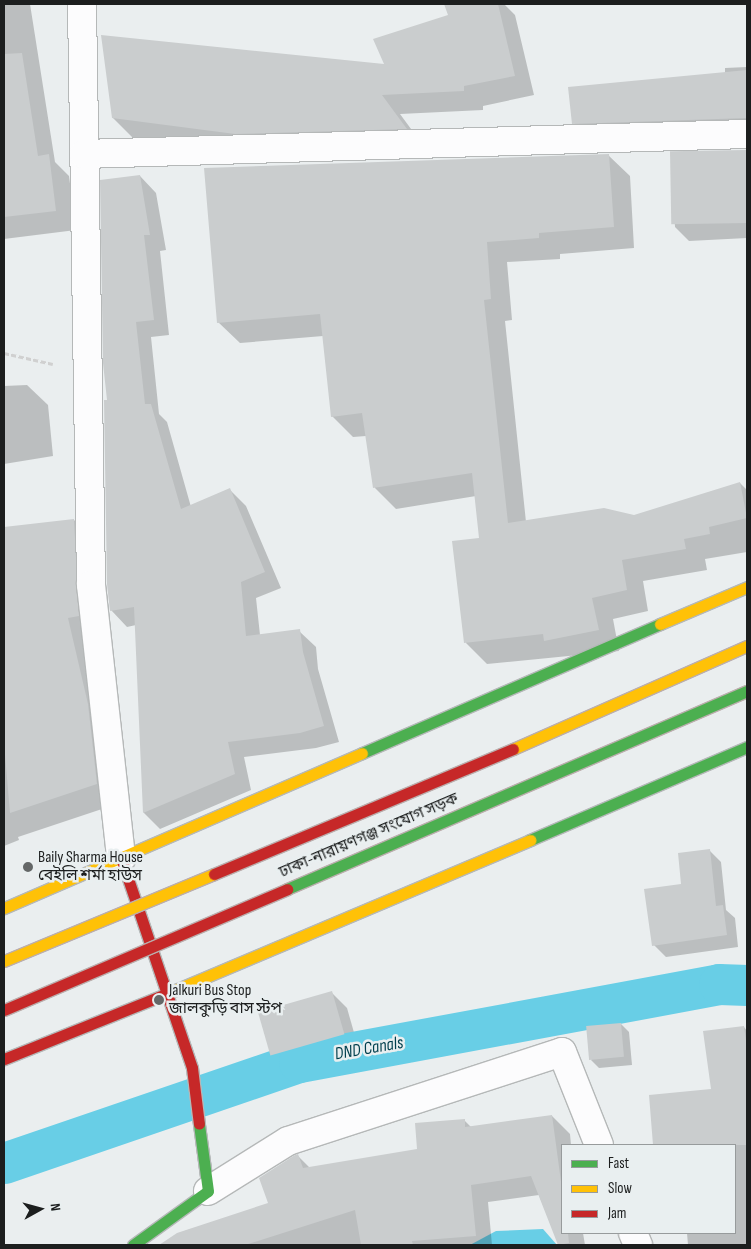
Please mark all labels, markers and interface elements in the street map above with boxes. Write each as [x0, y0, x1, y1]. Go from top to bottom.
street label: ঢাকা-নারায়ণগঞ্জ সংযোগ সড়ক [276, 789, 462, 883]
place label: Baily Sharma House বেইলি শর্মা হাউস [38, 848, 143, 886]
marker: Baily Sharma House বেইলি শর্মা হাউস [22, 861, 34, 873]
place label: Jalkuri Bus Stop জালকুড়ি বাস স্টপ [169, 981, 282, 1019]
marker: Jalkuri Bus Stop জালকুড়ি বাস স্টপ [153, 994, 165, 1006]
water label: DND Canals [333, 1032, 405, 1066]
legend [561, 1144, 736, 1234]
text: Fast [608, 1154, 629, 1173]
text: Slow [608, 1179, 632, 1198]
north arrow [15, 1184, 65, 1234]
text: N [46, 1202, 64, 1212]
text: Jam [608, 1204, 626, 1223]

